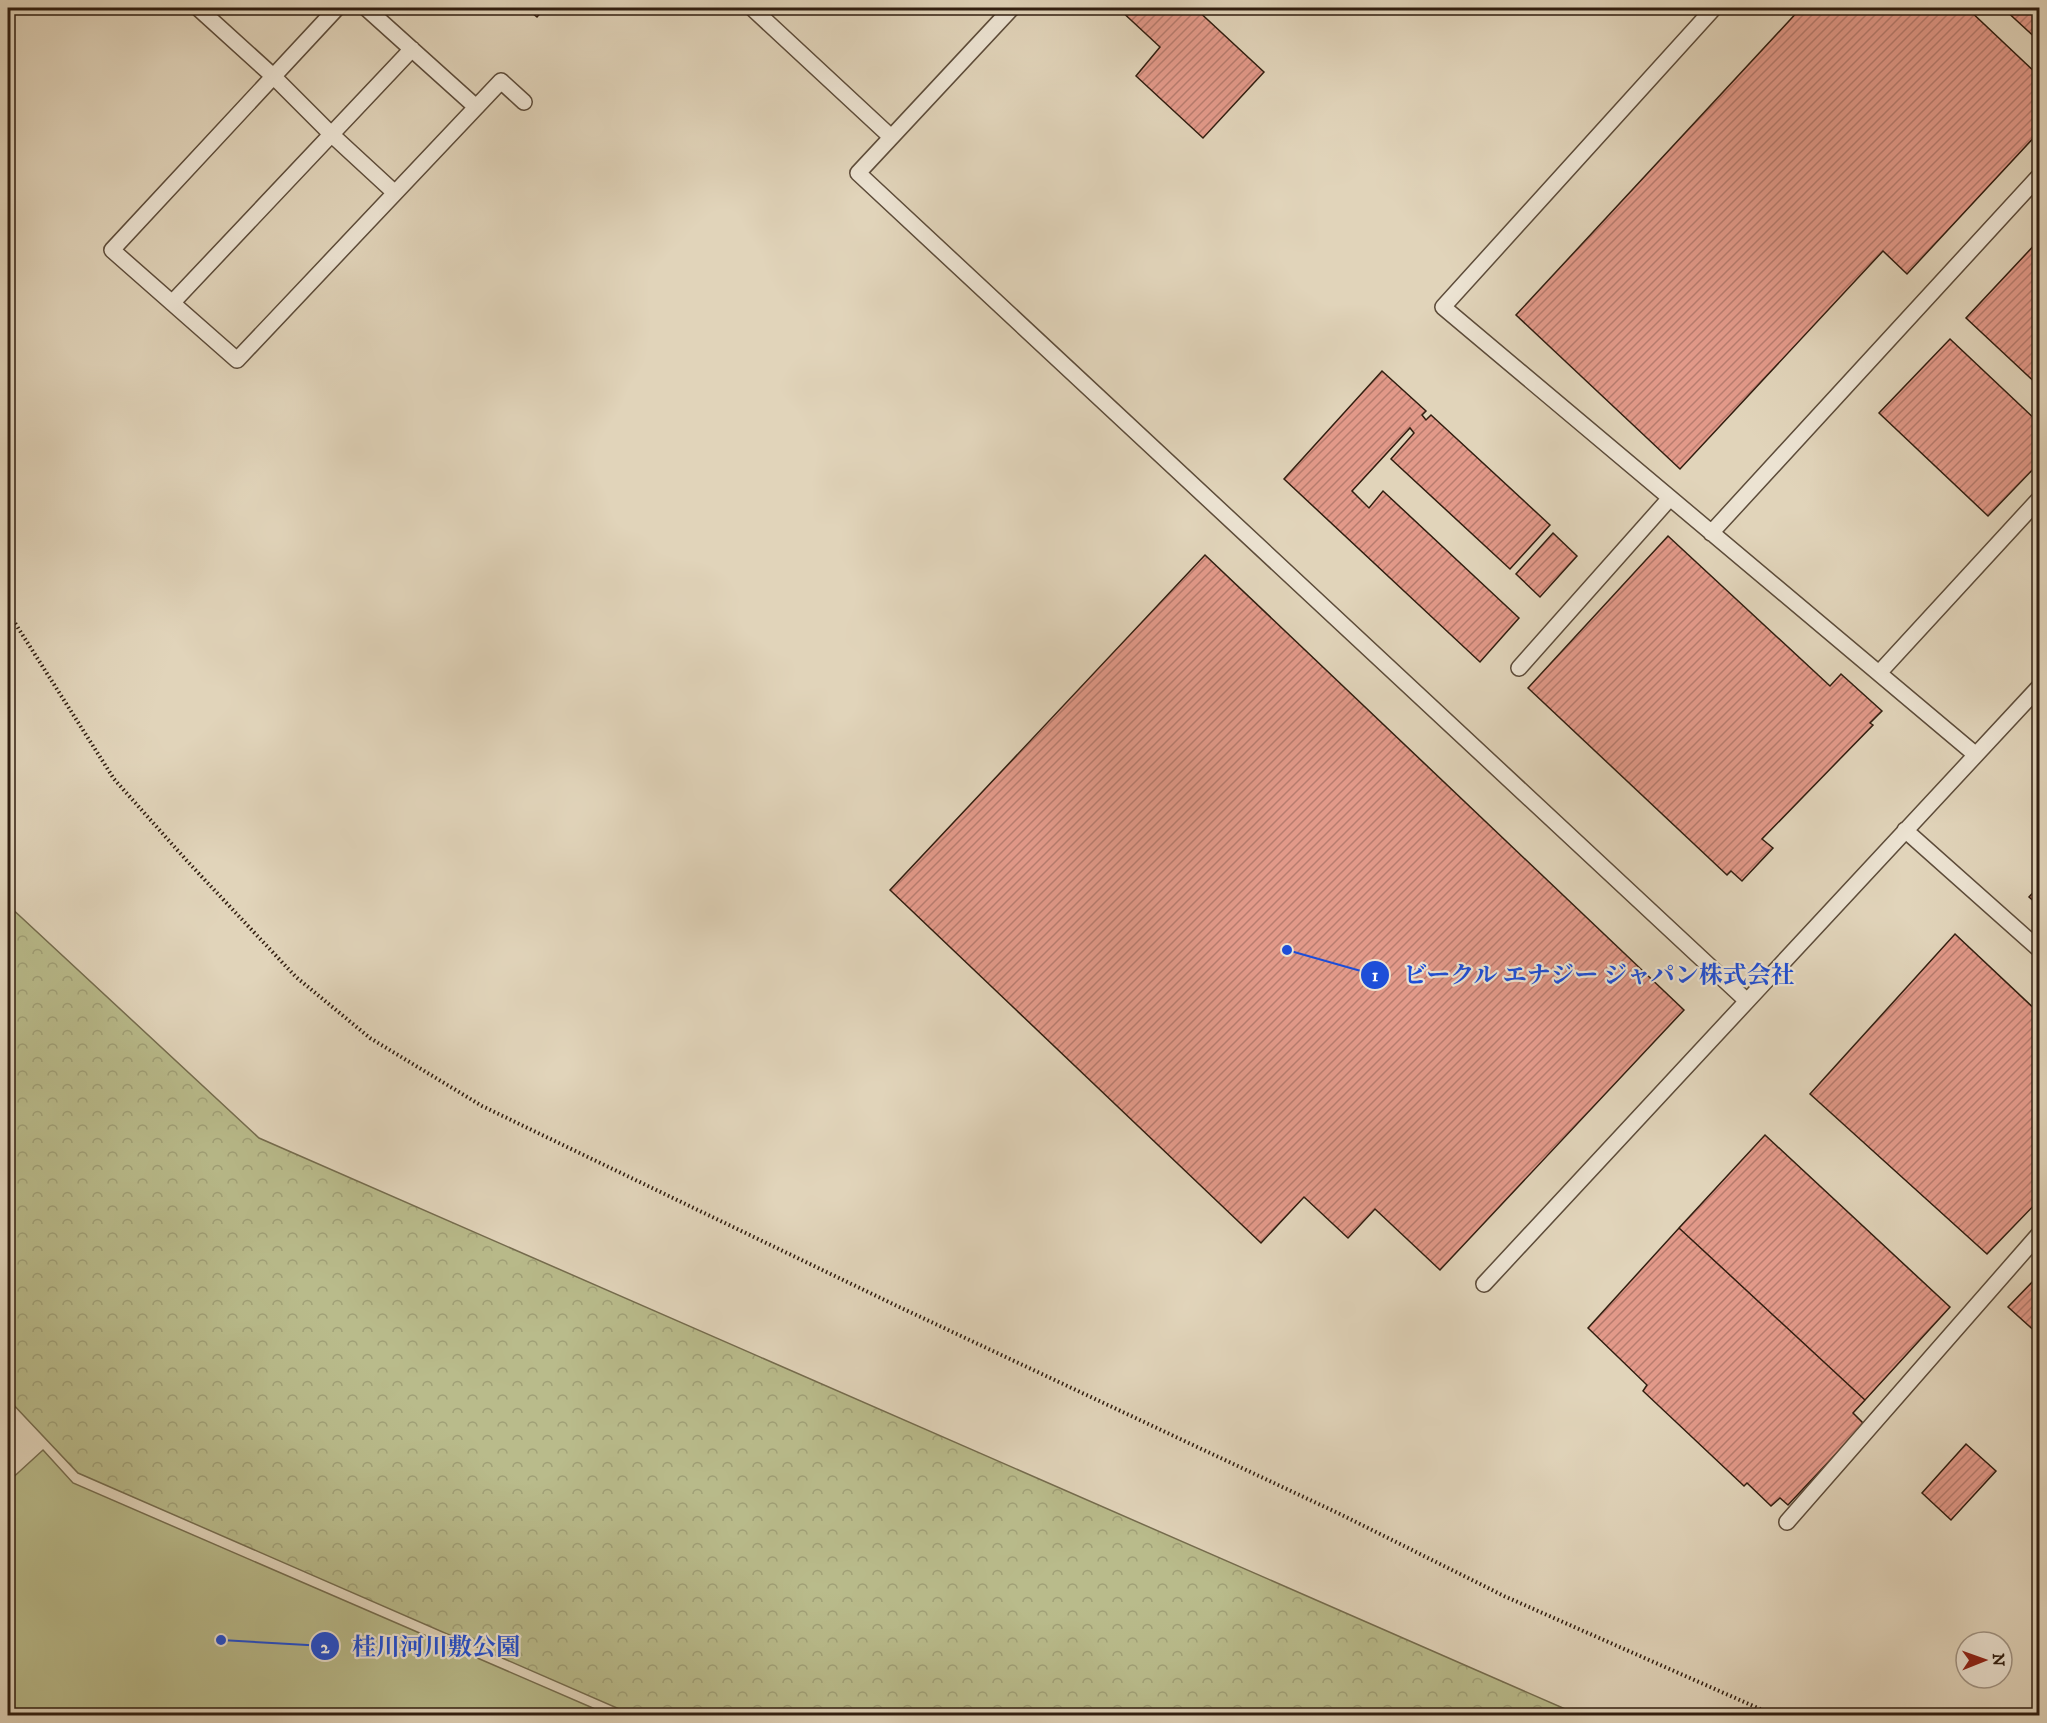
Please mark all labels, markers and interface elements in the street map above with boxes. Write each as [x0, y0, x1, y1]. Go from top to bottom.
callout: ビークル エナジー ジャパン株式会社 [1360, 954, 1807, 996]
text: ビークル エナジー ジャパン株式会社 [1403, 961, 1795, 991]
text: 1 [1372, 965, 1379, 987]
callout: 桂川河川敷公園 [310, 1625, 532, 1667]
north arrow [1954, 1630, 2014, 1690]
text: 桂川河川敷公園 [352, 1633, 520, 1663]
text: 2 [321, 1637, 331, 1659]
text: N [1988, 1653, 2008, 1666]

